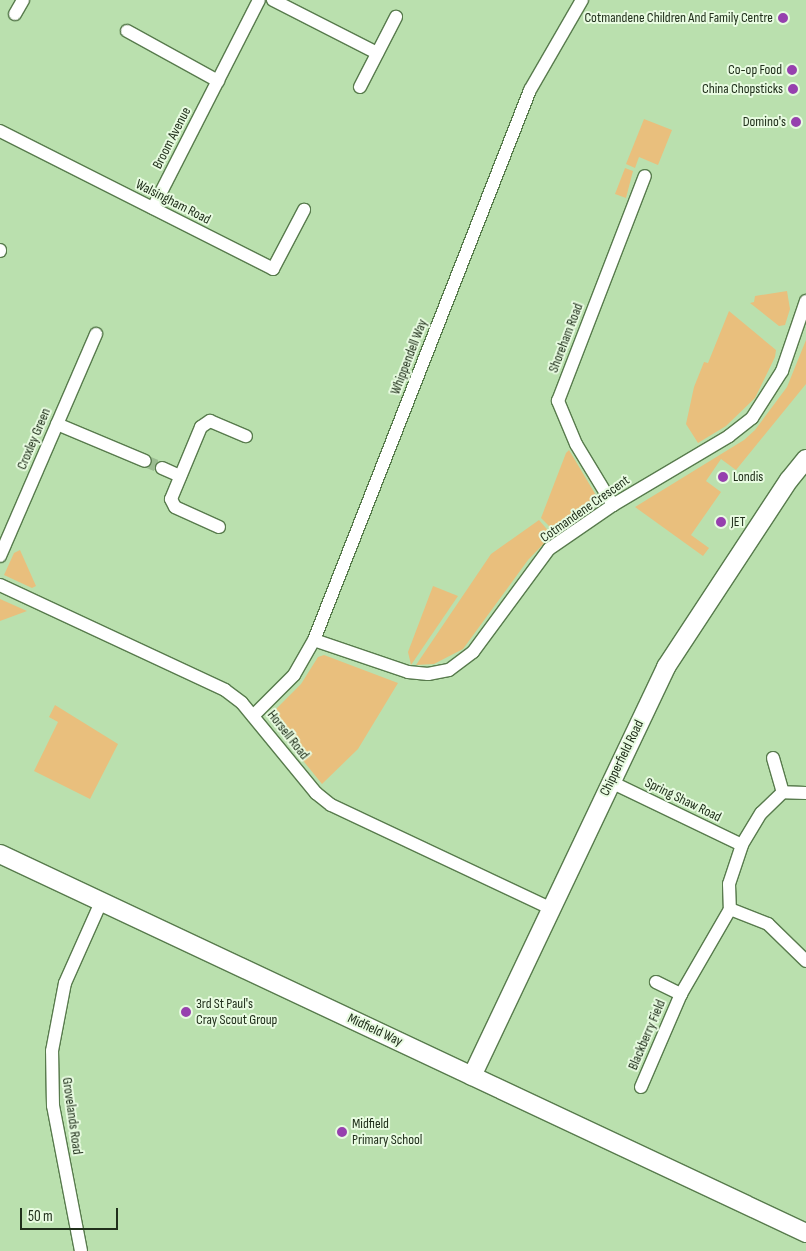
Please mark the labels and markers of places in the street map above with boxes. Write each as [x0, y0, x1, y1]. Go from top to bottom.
place label: Cotmandene Children And Family Centre [584, 10, 773, 26]
marker: Cotmandene Children And Family Centre [777, 12, 789, 24]
place label: Co-op Food [728, 62, 782, 78]
marker: Co-op Food [786, 64, 798, 76]
place label: China Chopsticks [702, 81, 783, 97]
marker: China Chopsticks [787, 83, 799, 95]
place label: Domino's [743, 114, 786, 130]
marker: Domino's [790, 116, 802, 128]
place label: Londis [733, 469, 763, 485]
marker: Londis [717, 471, 729, 483]
place label: JET [731, 514, 745, 530]
marker: JET [715, 516, 727, 528]
place label: 3rd St Paul's Cray Scout Group [196, 996, 277, 1028]
marker: 3rd St Paul's Cray Scout Group [180, 1006, 192, 1018]
place label: Midfield Primary School [352, 1116, 422, 1148]
marker: Midfield Primary School [336, 1126, 348, 1138]

